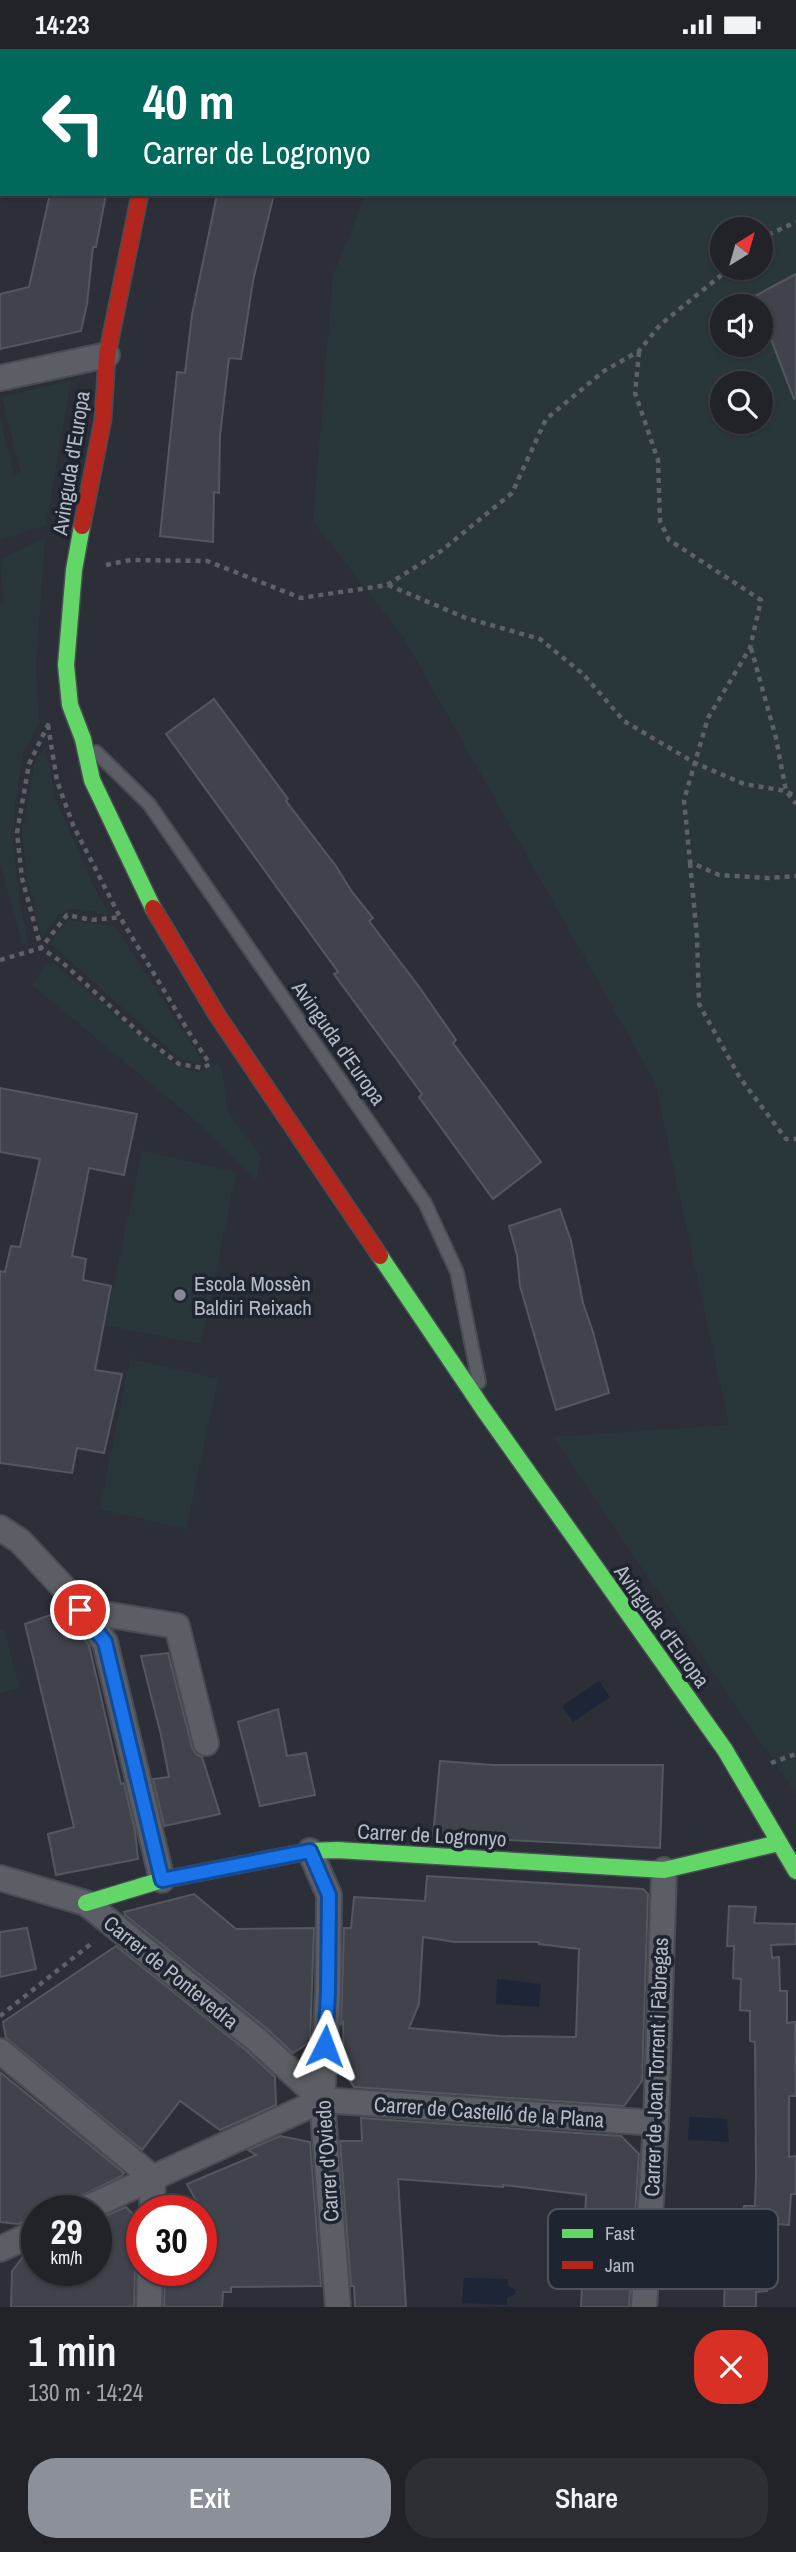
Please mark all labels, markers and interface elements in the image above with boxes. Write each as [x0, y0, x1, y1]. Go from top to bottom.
text: 14:23 [35, 7, 90, 42]
text: 40 m [143, 68, 235, 134]
icon: left [28, 77, 119, 168]
text: Carrer de Logronyo [143, 131, 371, 174]
north arrow [710, 217, 774, 280]
map controls [710, 217, 773, 434]
button: sound [710, 294, 773, 357]
button: search [710, 371, 773, 434]
street label: Avinguda d'Europa [45, 388, 97, 538]
street label: Avinguda d'Europa [285, 974, 393, 1111]
place label: Escola Mossèn Baldiri Reixach [194, 1269, 312, 1322]
marker: Escola Mossèn Baldiri Reixach [172, 1287, 188, 1303]
street label: Avinguda d'Europa [607, 1558, 717, 1694]
pin [50, 1580, 110, 1640]
icon: arrive [61, 1591, 99, 1629]
street label: Carrer de Logronyo [357, 1817, 507, 1853]
street label: Carrer de Pontevedra [98, 1909, 245, 2036]
street label: Carrer de Joan Torrent i Fàbregas [637, 1937, 675, 2197]
position arrow [288, 2009, 362, 2083]
street label: Carrer de Castelló de la Plana [373, 2089, 605, 2135]
street label: Carrer d'Oviedo [308, 2099, 346, 2223]
speed limit sign: 30 [126, 2195, 217, 2286]
text: 29 [51, 2208, 82, 2255]
legend [548, 2209, 778, 2289]
text: Fast [605, 2220, 635, 2246]
text: km/h [51, 2245, 83, 2270]
text: Jam [605, 2252, 634, 2278]
text: 1 min [28, 2323, 117, 2379]
button: close [694, 2330, 768, 2404]
text: 130 m · 14:24 [28, 2377, 143, 2408]
button: Exit [28, 2458, 391, 2538]
button: Share [405, 2458, 768, 2538]

